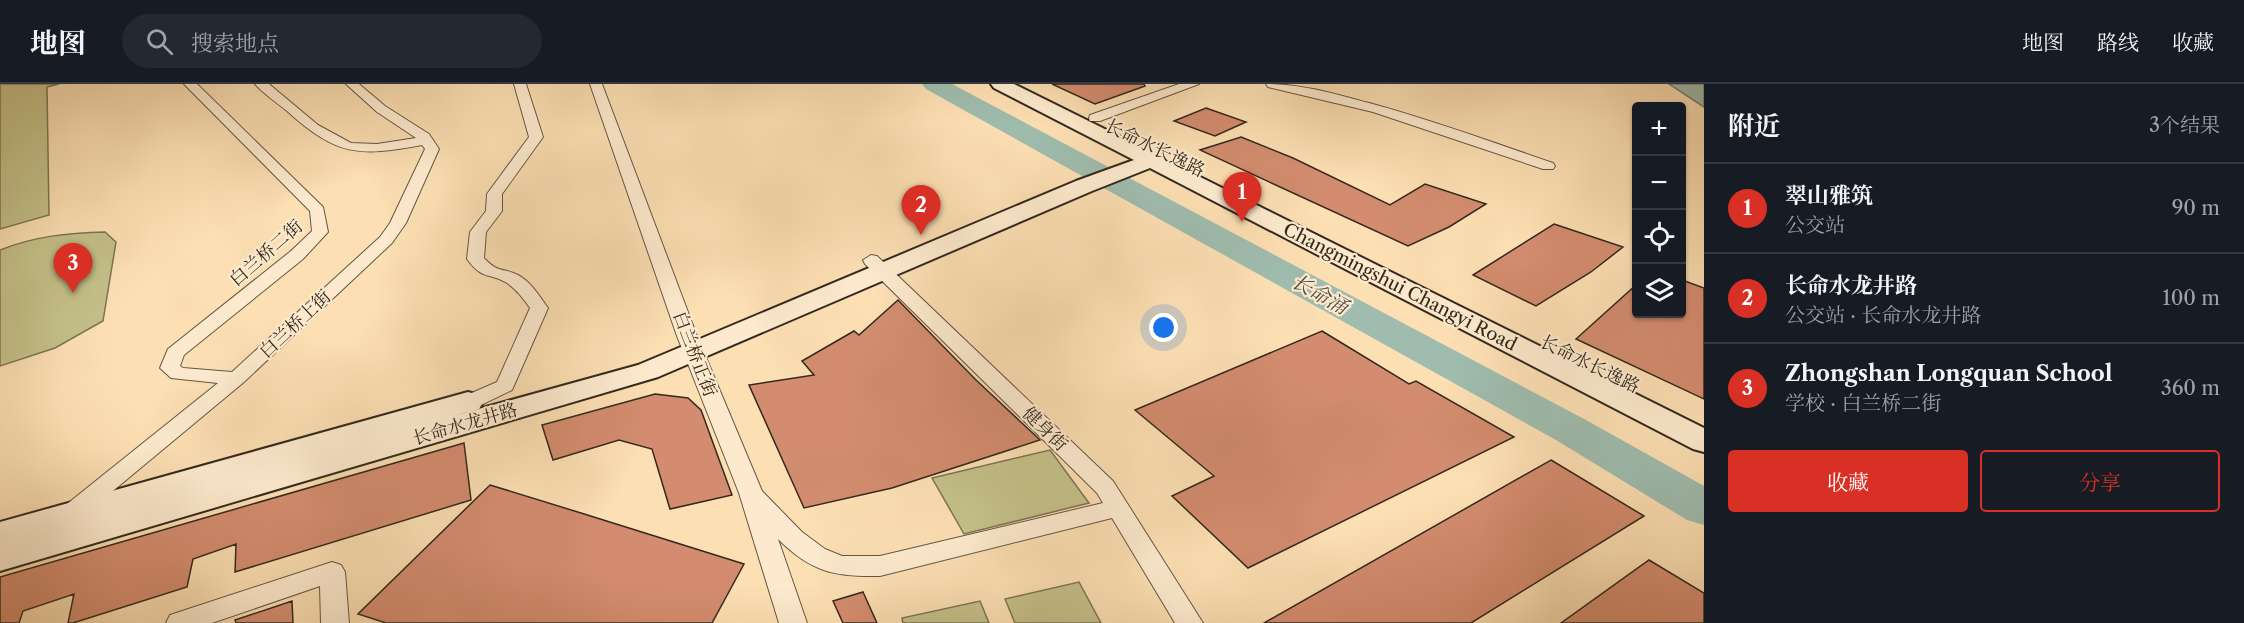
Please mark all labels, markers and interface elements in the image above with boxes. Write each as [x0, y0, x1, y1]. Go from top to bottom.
search box [122, 14, 542, 68]
icon: search [143, 25, 176, 58]
text: 地图 [30, 26, 86, 60]
text: 搜索地点 [191, 30, 279, 57]
text: 地图 [2022, 30, 2064, 55]
text: 路线 [2097, 30, 2139, 55]
text: 收藏 [2172, 30, 2214, 55]
map controls [1632, 102, 1686, 318]
button: + [1632, 102, 1686, 156]
text: 附近 [1728, 110, 1780, 142]
text: 3个结果 [2149, 113, 2220, 137]
street label: 长命水长逸路 [1102, 114, 1208, 182]
button: − [1632, 156, 1686, 210]
pin: 1 [1222, 172, 1262, 222]
text: 翠山雅筑 [1785, 182, 1873, 209]
pin: 2 [902, 186, 940, 235]
text: 1 [1743, 196, 1752, 220]
text: 90 m [2172, 196, 2220, 220]
button: locate [1632, 210, 1686, 264]
text: 公交站 [1785, 213, 1845, 237]
street label: 白兰桥二街 [225, 215, 307, 291]
street label: Changmingshui Changyi Road [1280, 218, 1520, 356]
pin: 3 [54, 244, 92, 293]
button: layers [1632, 264, 1686, 318]
water label: 长命涌 [1288, 269, 1354, 320]
text: 长命水龙井路 [1785, 272, 1917, 299]
street label: 白兰桥上街 [255, 285, 335, 363]
text: 2 [1742, 286, 1753, 310]
text: 100 m [2162, 286, 2220, 310]
text: 公交站 · 长命水龙井路 [1785, 303, 1981, 327]
street label: 白兰桥正街 [669, 308, 721, 400]
your location [1149, 313, 1178, 342]
street label: 长命水长逸路 [1537, 330, 1643, 398]
text: Zhongshan Longquan School [1785, 360, 2112, 387]
text: 3 [1742, 376, 1753, 400]
text: 360 m [2161, 376, 2220, 400]
text: 学校 · 白兰桥二街 [1785, 391, 1941, 415]
street label: 长命水龙井路 [410, 399, 520, 449]
street label: 健身街 [1018, 402, 1072, 456]
button: 收藏 [1728, 450, 1968, 512]
button: 分享 [1980, 450, 2220, 512]

